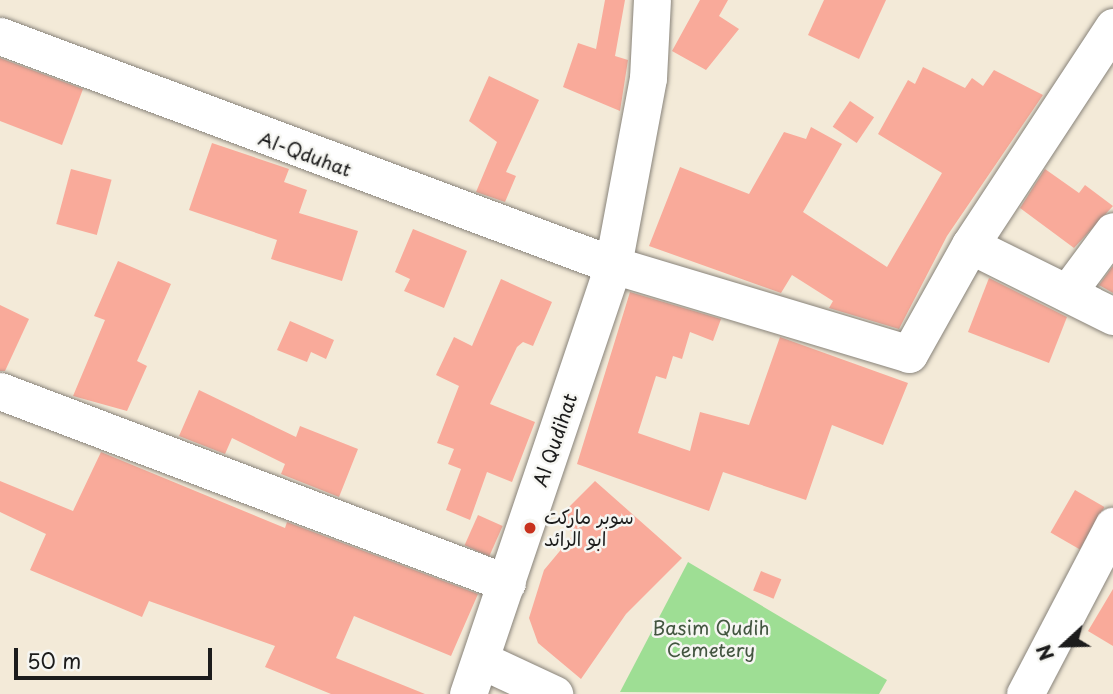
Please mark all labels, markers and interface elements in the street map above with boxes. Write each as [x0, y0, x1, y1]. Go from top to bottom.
street label: Al-Qduhat [255, 127, 355, 181]
street label: Al Qudihat [528, 389, 582, 491]
place label: سوبر ماركت ابو الرائد [544, 506, 634, 550]
marker: سوبر ماركت ابو الرائد [522, 520, 538, 536]
north arrow [1029, 610, 1099, 680]
park label: Basim Qudih Cemetery [653, 617, 769, 661]
scale bar [18, 634, 215, 678]
text: N [1029, 641, 1060, 665]
text: 50 m [27, 644, 81, 676]

